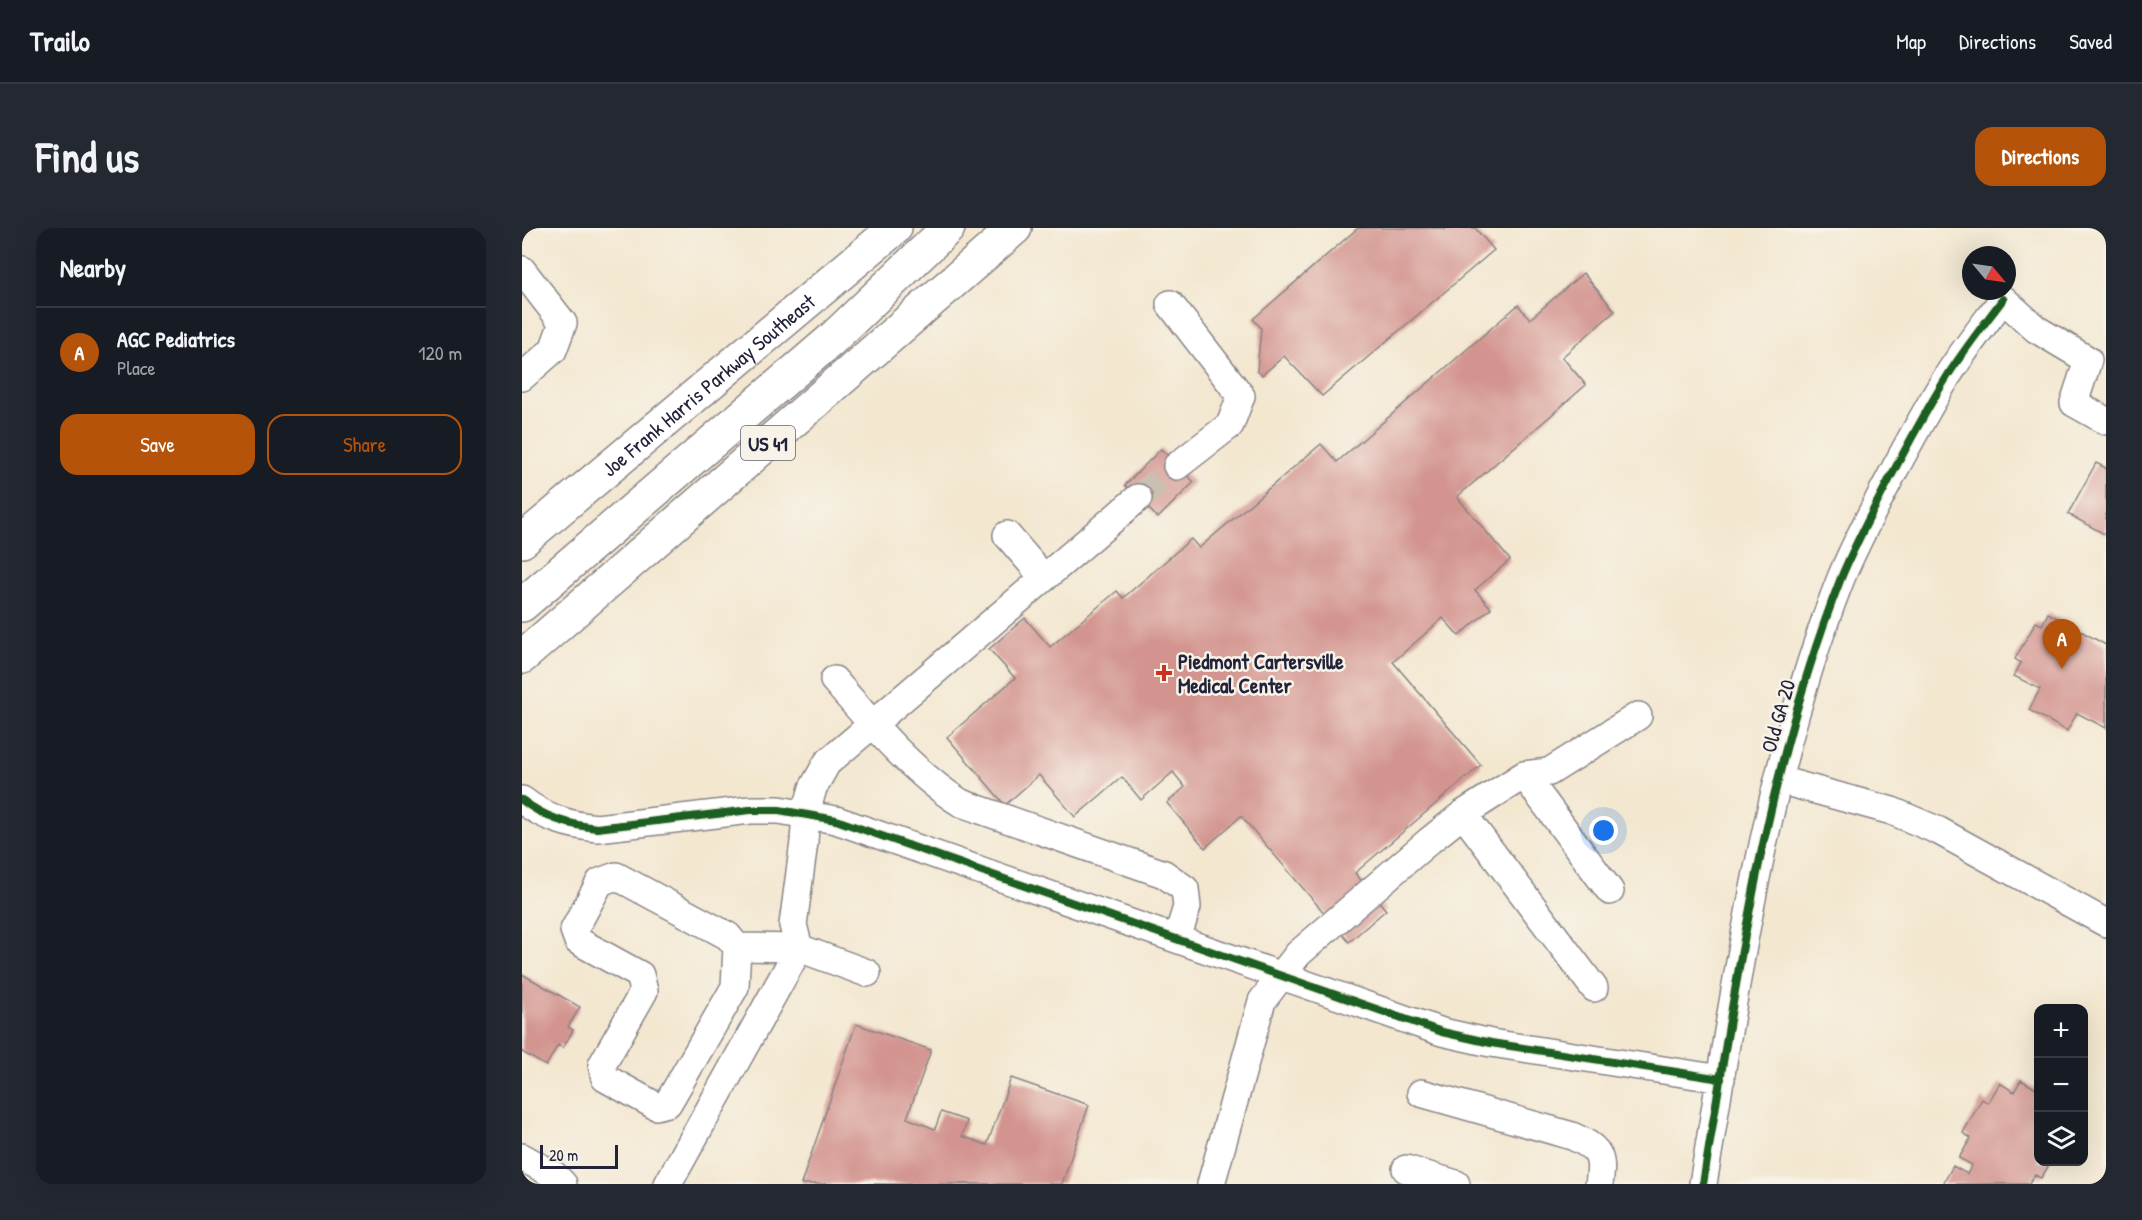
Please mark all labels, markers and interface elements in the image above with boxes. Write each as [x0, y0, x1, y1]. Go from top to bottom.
text: Trailo [30, 22, 90, 60]
text: Map [1896, 27, 1926, 56]
text: Directions [1959, 27, 2036, 56]
text: Saved [2069, 27, 2112, 56]
button: Directions [1975, 127, 2106, 186]
text: Find us [36, 128, 139, 185]
north arrow [1962, 246, 2016, 300]
text: Nearby [60, 250, 126, 285]
street label: Joe Frank Harris Parkway Southeast [595, 286, 821, 483]
text: AGC Pediatrics [117, 324, 235, 354]
text: A [75, 339, 84, 366]
text: 120 m [418, 339, 462, 366]
text: Place [117, 354, 156, 381]
button: Save [60, 414, 255, 475]
button: Share [267, 414, 462, 475]
road number: US 41 [741, 426, 795, 460]
pin: A [2042, 620, 2082, 669]
place label: Piedmont Cartersville Medical Center [1178, 647, 1344, 700]
marker: Piedmont Cartersville Medical Center [1155, 664, 1173, 682]
street label: Old GA 20 [1754, 676, 1802, 756]
your location [1589, 816, 1618, 845]
map controls [2034, 1004, 2088, 1166]
button: + [2034, 1004, 2088, 1058]
button: − [2034, 1058, 2088, 1112]
button: layers [2034, 1112, 2088, 1166]
scale bar [540, 1142, 618, 1170]
text: 20 m [549, 1144, 578, 1166]

